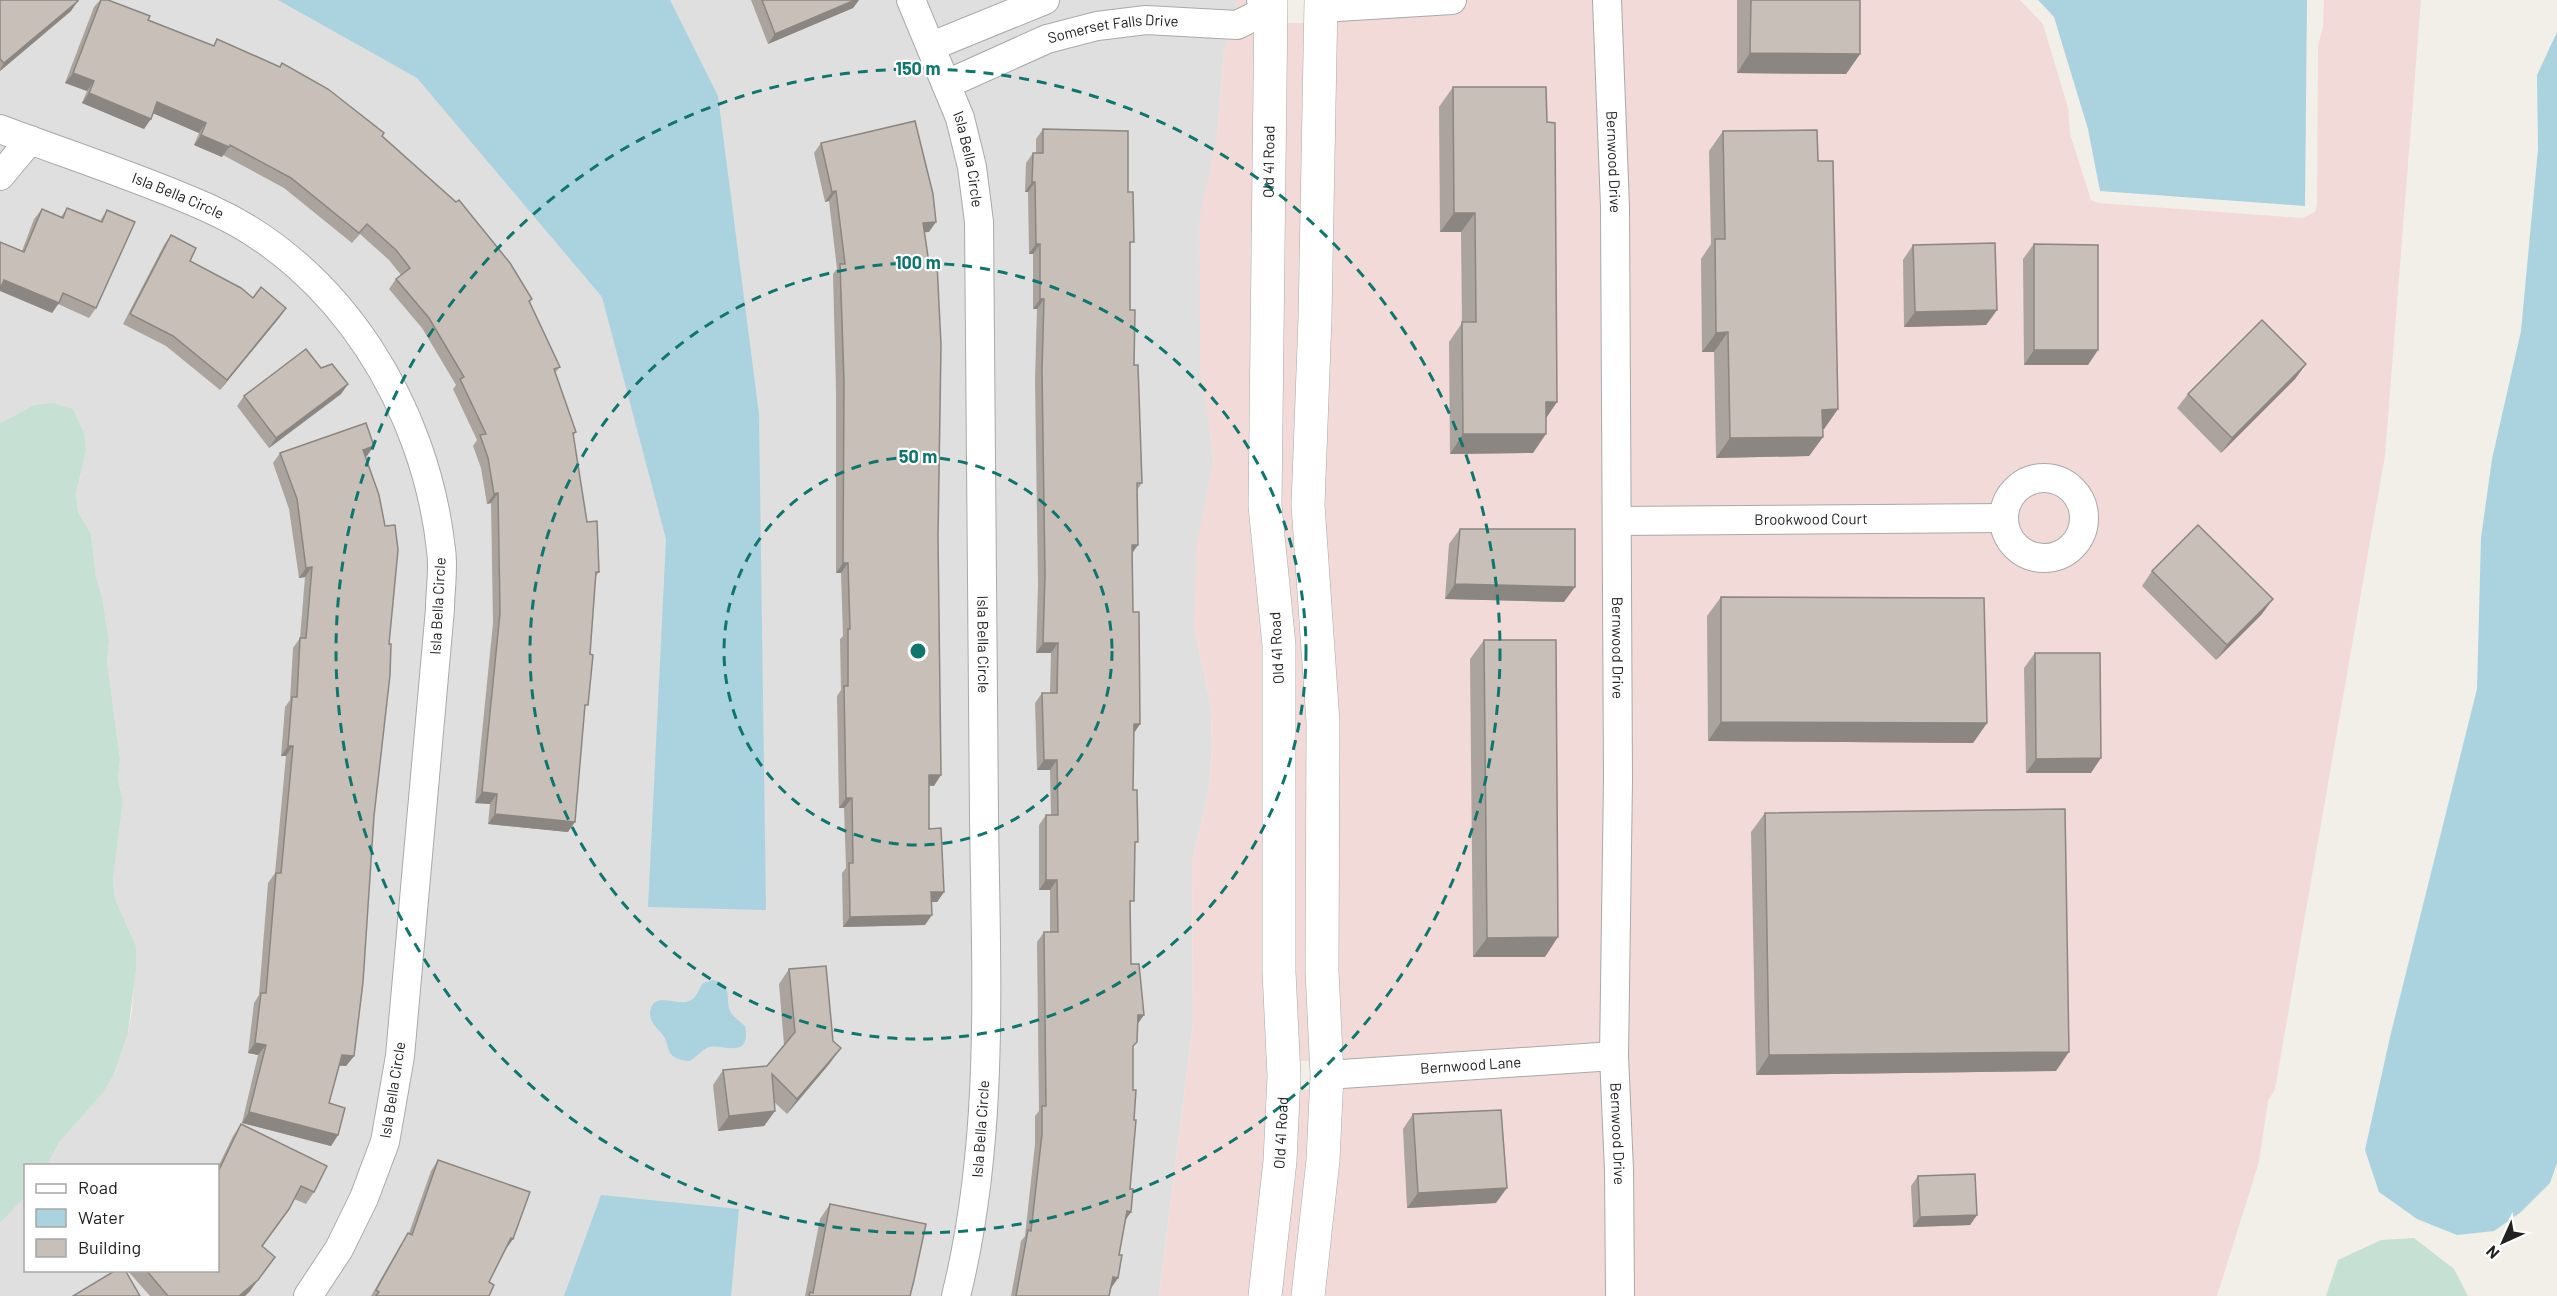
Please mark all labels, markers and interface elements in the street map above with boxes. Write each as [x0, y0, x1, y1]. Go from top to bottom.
street label: Somerset Falls Drive [1045, 10, 1179, 46]
text: 150 m [896, 57, 940, 79]
street label: Isla Bella Circle [950, 108, 987, 208]
street label: Bernwood Drive [1603, 110, 1625, 213]
street label: Old 41 Road [1259, 125, 1278, 198]
street label: Isla Bella Circle [130, 168, 227, 222]
text: 100 m [895, 251, 941, 273]
text: 50 m [899, 445, 937, 467]
street label: Brookwood Court [1754, 509, 1868, 528]
street label: Isla Bella Circle [425, 557, 449, 655]
street label: Isla Bella Circle [974, 595, 993, 693]
street label: Bernwood Drive [1609, 597, 1628, 699]
street label: Old 41 Road [1265, 611, 1287, 685]
centre of rings [908, 641, 928, 661]
street label: Isla Bella Circle [375, 1040, 409, 1140]
street label: Bernwood Lane [1420, 1052, 1522, 1077]
street label: Isla Bella Circle [968, 1080, 992, 1178]
street label: Bernwood Drive [1607, 1082, 1629, 1185]
street label: Old 41 Road [1269, 1096, 1291, 1170]
legend [24, 1164, 219, 1272]
text: Road [78, 1176, 118, 1198]
text: Water [78, 1206, 125, 1228]
north arrow [2473, 1212, 2533, 1272]
text: Building [78, 1236, 141, 1258]
text: N [2482, 1242, 2503, 1263]

